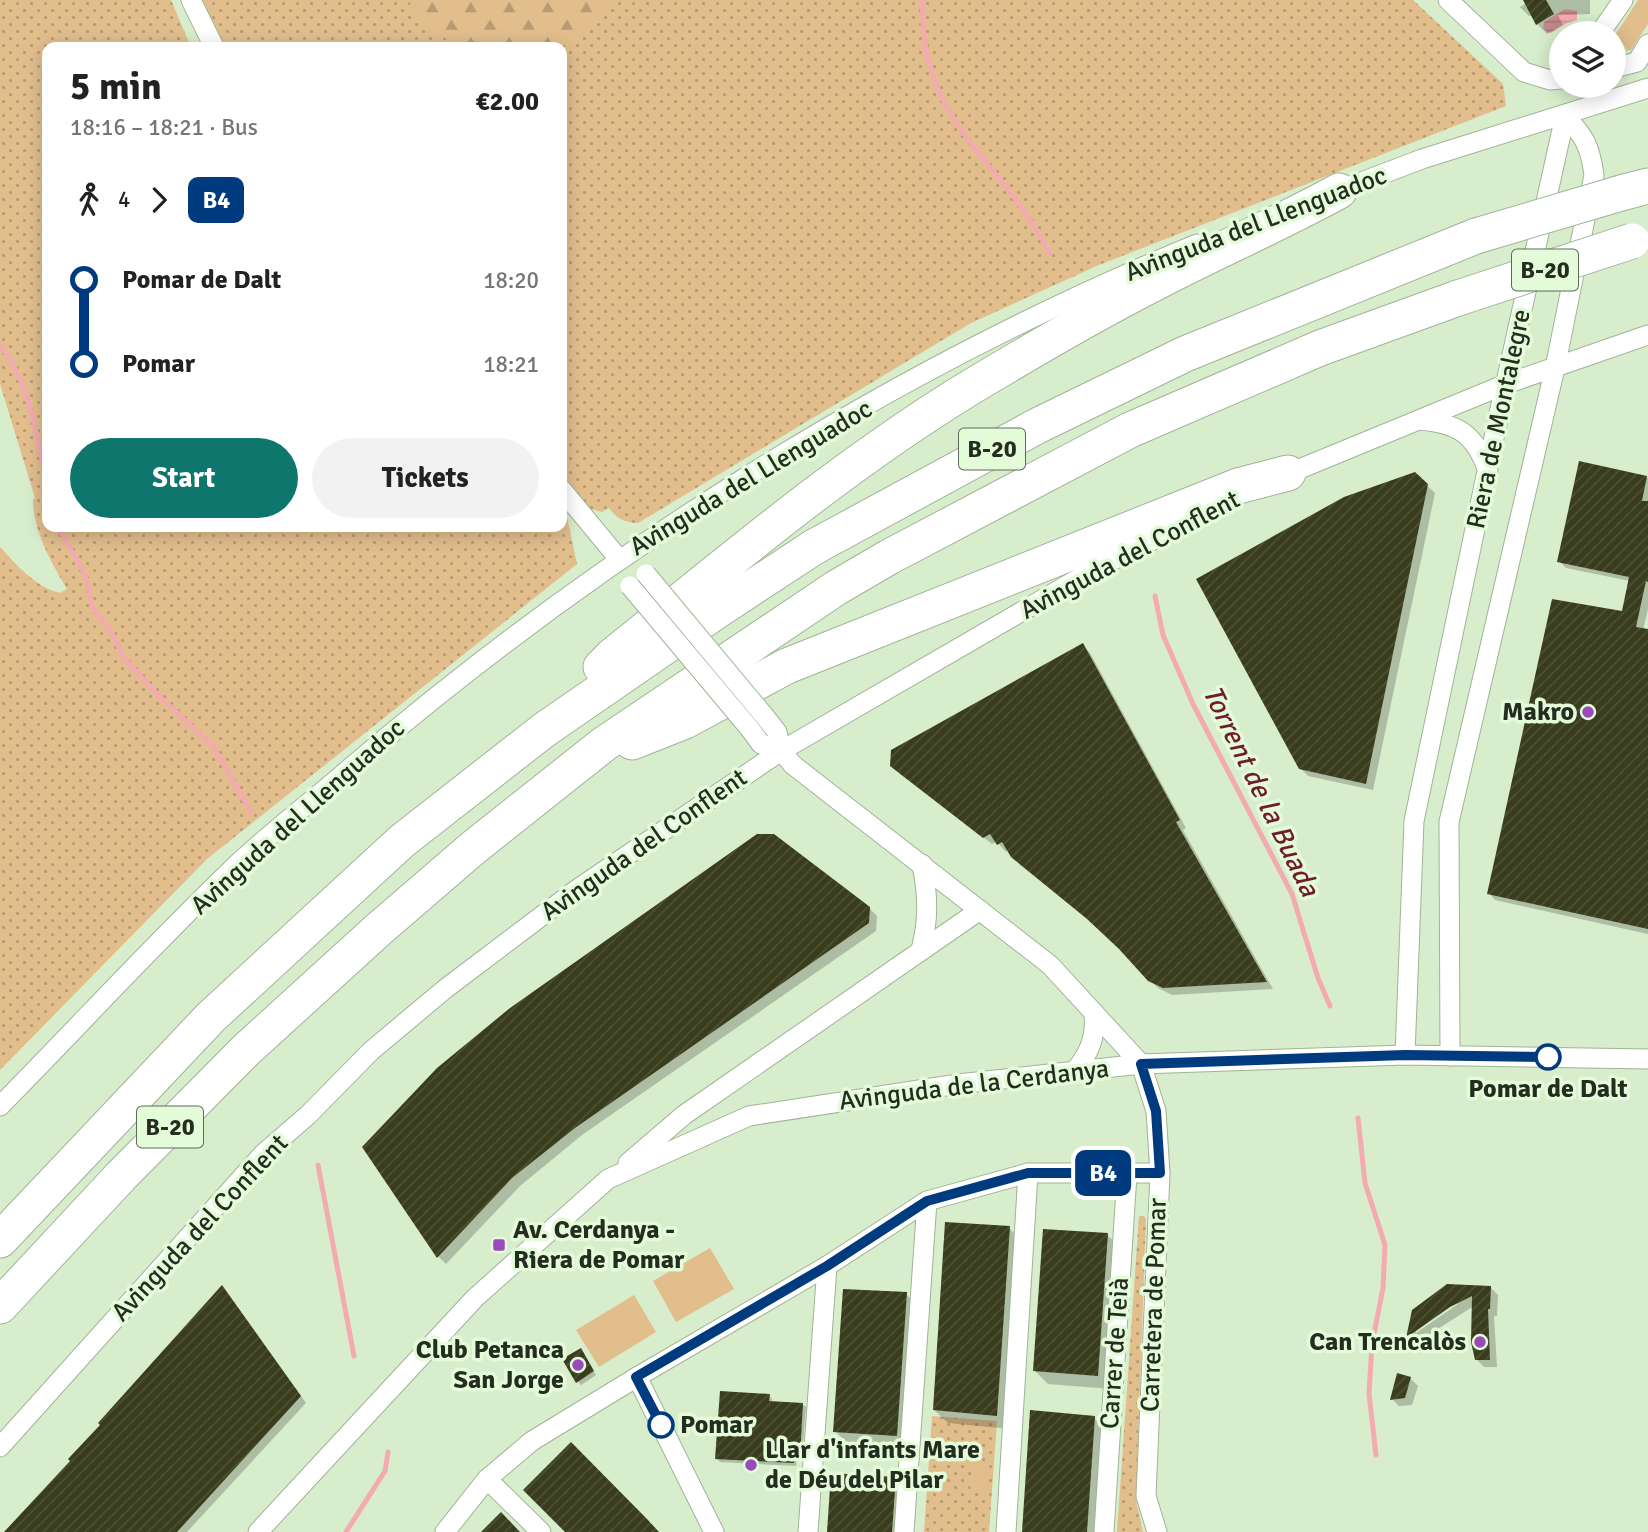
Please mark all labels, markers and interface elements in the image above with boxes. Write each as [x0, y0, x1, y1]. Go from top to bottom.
map controls [1549, 21, 1626, 98]
button: layers [1549, 21, 1626, 98]
text: 5 min [70, 63, 162, 110]
text: €2.00 [475, 86, 539, 118]
text: 18:16 – 18:21 · Bus [70, 113, 258, 142]
street label: Avinguda del Llenguadoc [1121, 159, 1391, 289]
icon: walk [70, 181, 108, 219]
icon: forward [140, 181, 178, 219]
text: 4 [118, 185, 130, 214]
text: B4 [202, 185, 230, 215]
road number: B-20 [1512, 249, 1578, 290]
text: Pomar de Dalt [122, 264, 281, 296]
text: 18:20 [483, 266, 539, 295]
street label: Riera de Montalegre [1460, 306, 1538, 532]
text: Pomar [122, 348, 195, 380]
text: 18:21 [483, 350, 539, 379]
street label: Avinguda del Llenguadoc [624, 393, 878, 563]
road number: B-20 [959, 428, 1025, 470]
button: Start [70, 438, 298, 518]
button: Tickets [312, 438, 539, 518]
street label: Avinguda del Conflent [1015, 484, 1245, 626]
water label: Torrent de la Buada [1195, 680, 1327, 903]
place label: Makro [1502, 696, 1574, 728]
marker: Makro [1580, 704, 1596, 720]
street label: Avinguda del Llenguadoc [184, 712, 412, 922]
street label: Avinguda del Conflent [535, 762, 753, 928]
marker: Pomar de Dalt [1535, 1044, 1561, 1070]
street label: Avinguda de la Cerdanya [837, 1053, 1111, 1117]
place label: Pomar de Dalt [1468, 1073, 1628, 1105]
road number: B-20 [137, 1106, 203, 1148]
street label: Avinguda del Conflent [105, 1128, 295, 1328]
line badge: B4 [1072, 1150, 1134, 1196]
text: B4 [1089, 1158, 1117, 1188]
street label: Carretera de Pomar [1134, 1197, 1174, 1413]
place label: Av. Cerdanya - Riera de Pomar [513, 1214, 685, 1276]
marker: Av. Cerdanya - Riera de Pomar [491, 1237, 507, 1253]
street label: Carrer de Teià [1094, 1276, 1136, 1430]
place label: Can Trencalòs [1309, 1326, 1466, 1358]
place label: Club Petanca San Jorge [416, 1334, 564, 1396]
marker: Can Trencalòs [1472, 1334, 1488, 1350]
marker: Club Petanca San Jorge [570, 1357, 586, 1373]
place label: Pomar [680, 1409, 754, 1441]
marker: Pomar [648, 1412, 674, 1438]
place label: Llar d'infants Mare de Déu del Pilar [765, 1434, 980, 1496]
marker: Llar d'infants Mare de Déu del Pilar [743, 1457, 759, 1473]

